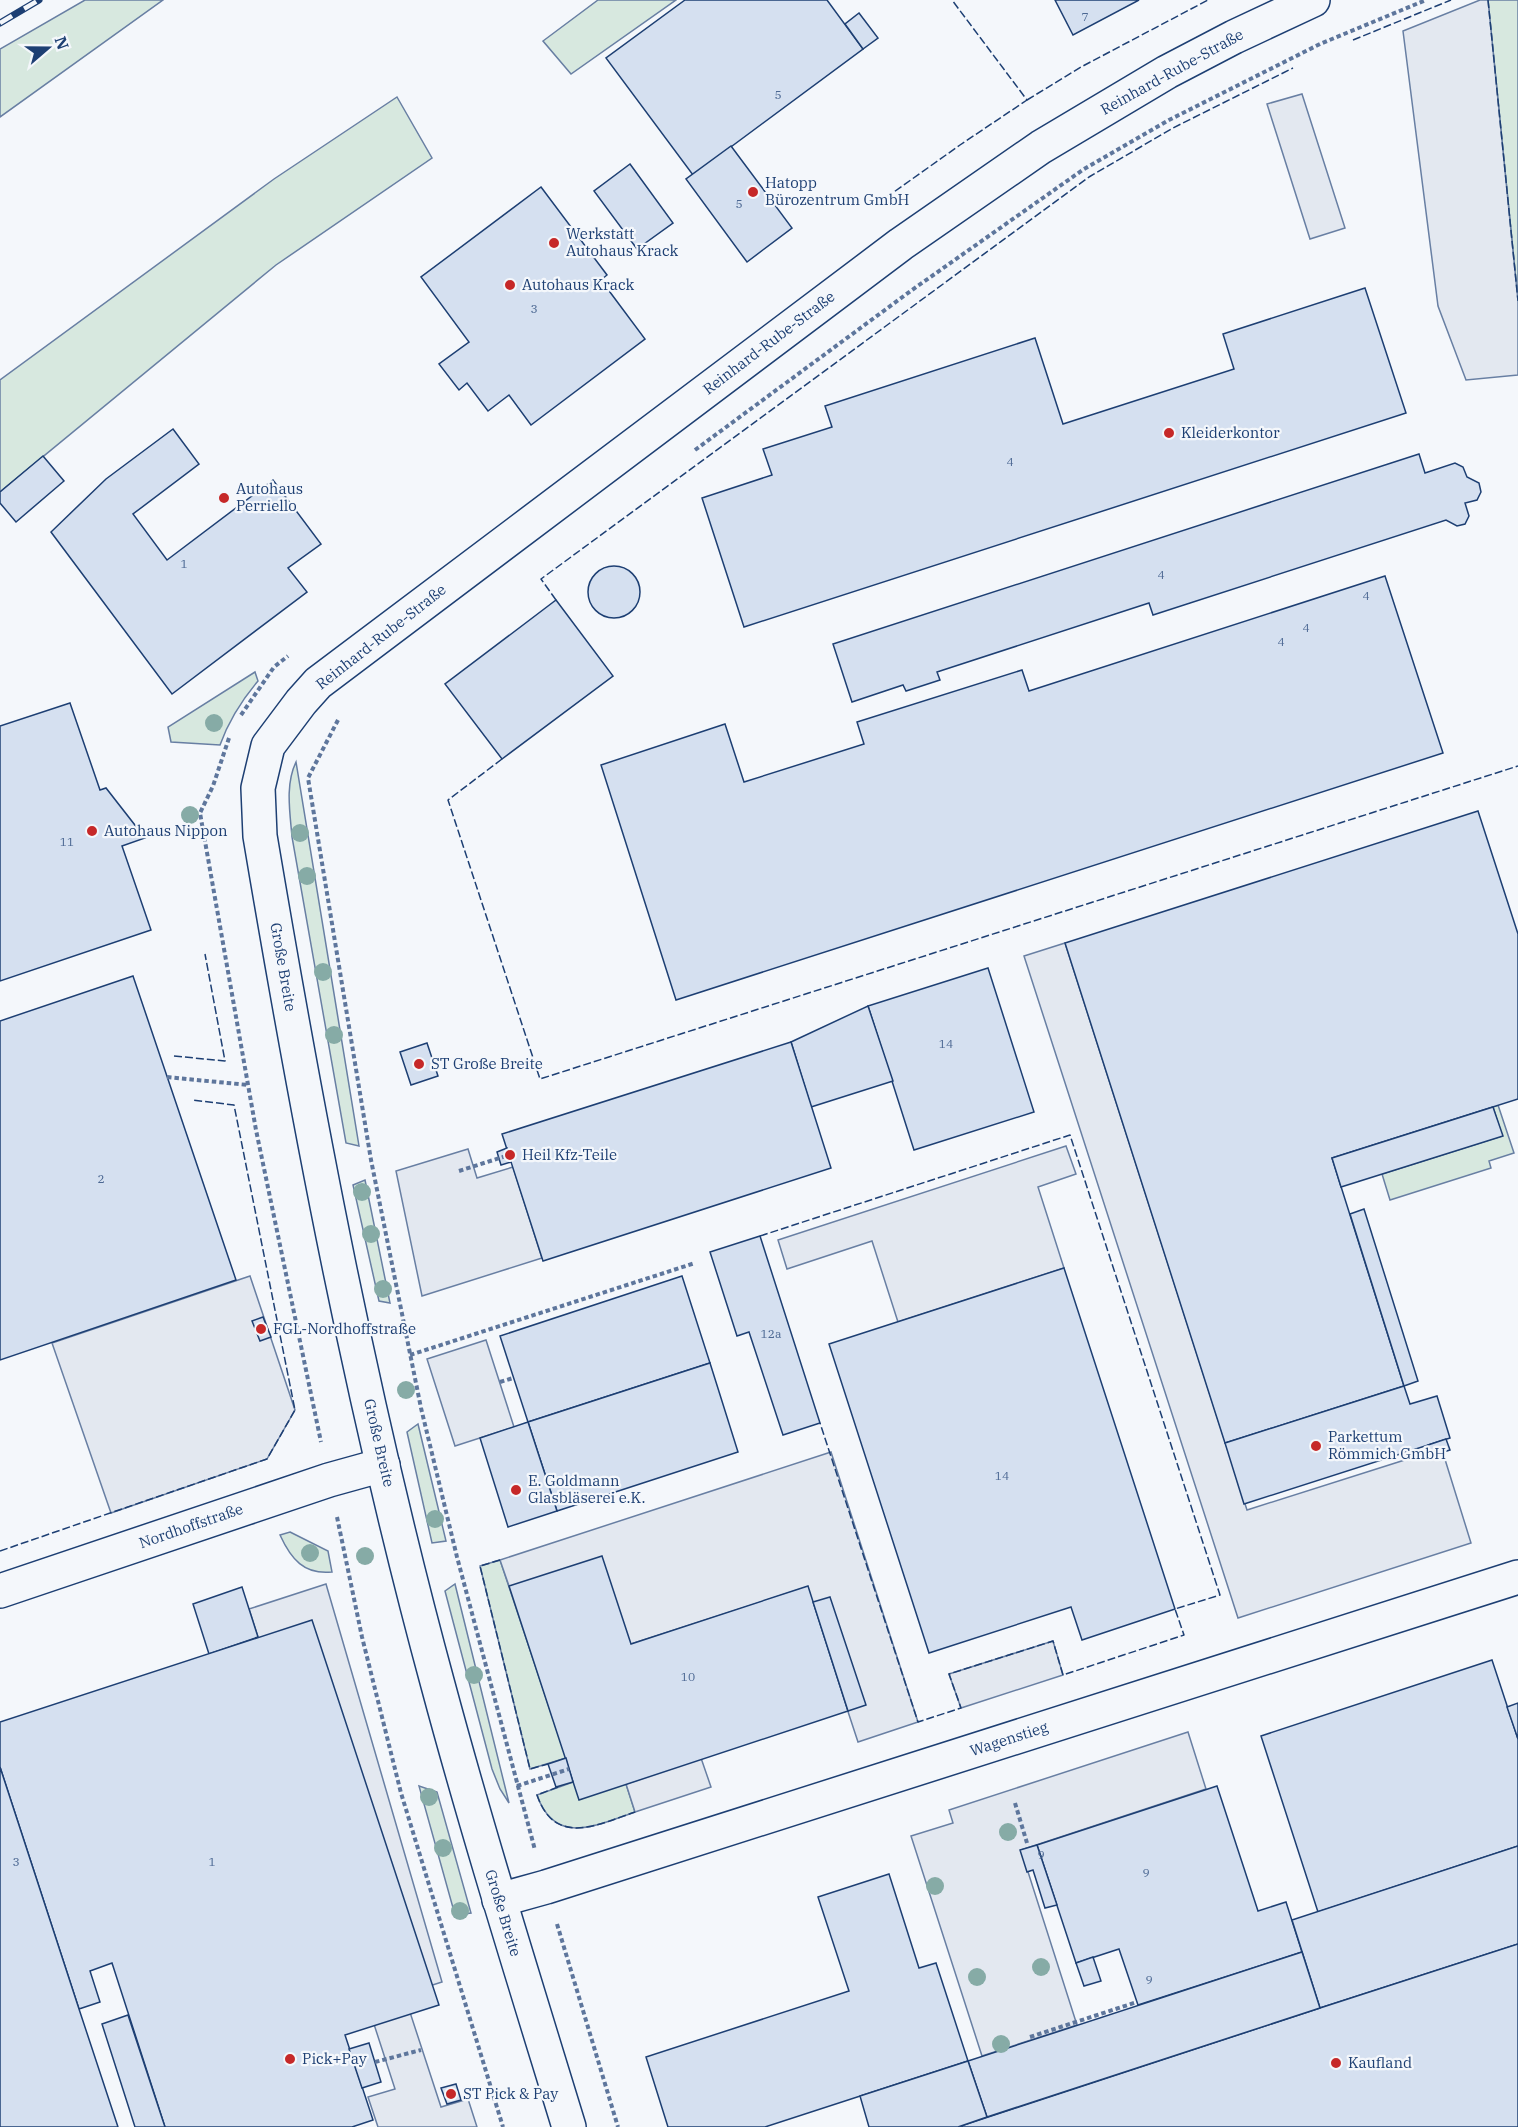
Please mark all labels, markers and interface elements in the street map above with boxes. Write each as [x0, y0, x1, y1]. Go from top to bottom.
house number: 7 [1081, 9, 1089, 24]
north arrow [18, 18, 78, 78]
street label: Reinhard-Rube-Straße [1097, 24, 1246, 119]
text: N [51, 34, 74, 52]
house number: 5 [774, 87, 782, 102]
place label: Hatopp Bürozentrum GmbH [765, 173, 909, 209]
marker: Hatopp Bürozentrum GmbH [746, 185, 760, 199]
house number: 5 [735, 196, 743, 211]
place label: Werkstatt Autohaus Krack [566, 224, 679, 260]
marker: Werkstatt Autohaus Krack [547, 236, 561, 250]
place label: Autohaus Krack [522, 275, 635, 294]
marker: Autohaus Krack [503, 278, 517, 292]
street label: Reinhard-Rube-Straße [699, 287, 838, 398]
house number: 3 [530, 301, 538, 316]
place label: Kleiderkontor [1181, 423, 1280, 442]
marker: Kleiderkontor [1162, 426, 1176, 440]
house number: 4 [1006, 454, 1014, 469]
place label: Autohaus Perriello [236, 479, 303, 515]
marker: Autohaus Perriello [217, 491, 231, 505]
house number: 1 [180, 556, 188, 571]
house number: 4 [1157, 567, 1165, 582]
street label: Reinhard-Rube-Straße [312, 580, 450, 693]
house number: 4 [1362, 588, 1370, 603]
house number: 4 [1302, 620, 1310, 635]
house number: 4 [1277, 634, 1285, 649]
place label: Autohaus Nippon [104, 821, 228, 840]
marker: Autohaus Nippon [85, 824, 99, 838]
house number: 11 [60, 834, 74, 849]
street label: Große Breite [266, 921, 301, 1013]
house number: 14 [939, 1036, 953, 1051]
place label: ST Große Breite [431, 1054, 543, 1073]
marker: ST Große Breite [412, 1057, 426, 1071]
place label: Heil Kfz-Teile [522, 1145, 617, 1164]
marker: Heil Kfz-Teile [503, 1148, 517, 1162]
house number: 2 [97, 1171, 105, 1186]
place label: FGL-Nordhoffstraße [273, 1319, 416, 1338]
marker: FGL-Nordhoffstraße [254, 1322, 268, 1336]
house number: 12a [761, 1326, 782, 1341]
street label: Große Breite [360, 1397, 399, 1489]
place label: Parkettum Römmich GmbH [1328, 1427, 1446, 1463]
marker: Parkettum Römmich GmbH [1309, 1439, 1323, 1453]
house number: 14 [995, 1468, 1009, 1483]
place label: E. Goldmann Glasbläserei e.K. [528, 1471, 645, 1507]
marker: E. Goldmann Glasbläserei e.K. [509, 1483, 523, 1497]
street label: Nordhoffstraße [136, 1499, 245, 1552]
house number: 10 [681, 1669, 695, 1684]
street label: Wagenstieg [967, 1717, 1050, 1760]
house number: 9 [1037, 1847, 1045, 1862]
house number: 3 [12, 1854, 20, 1869]
house number: 1 [208, 1854, 216, 1869]
house number: 9 [1142, 1865, 1150, 1880]
street label: Große Breite [481, 1867, 526, 1959]
house number: 9 [1145, 1972, 1153, 1987]
place label: Pick+Pay [302, 2049, 367, 2068]
marker: Pick+Pay [283, 2052, 297, 2066]
place label: Kaufland [1348, 2053, 1412, 2072]
marker: Kaufland [1329, 2056, 1343, 2070]
place label: ST Pick & Pay [463, 2084, 558, 2103]
marker: ST Pick & Pay [444, 2087, 458, 2101]

